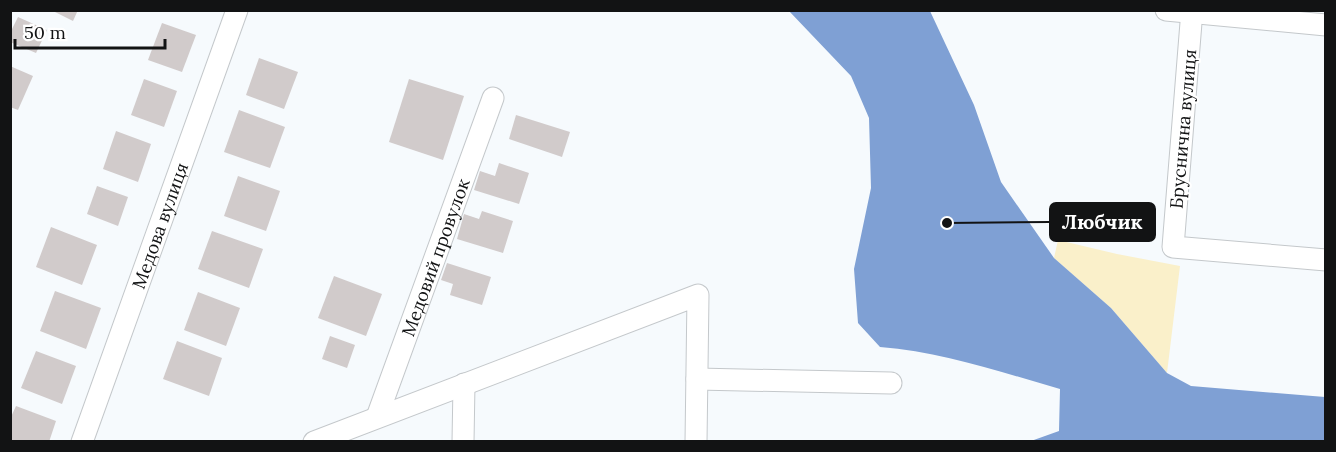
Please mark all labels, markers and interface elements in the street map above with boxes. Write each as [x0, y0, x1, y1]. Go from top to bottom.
scale bar [15, 12, 165, 50]
text: 50 m [24, 21, 66, 44]
street label: Бруснична вулиця [1165, 48, 1201, 210]
street label: Медова вулиця [126, 159, 193, 292]
street label: Медовий провулок [396, 175, 474, 339]
callout: Любчик [1050, 203, 1155, 241]
text: Любчик [1061, 209, 1143, 234]

